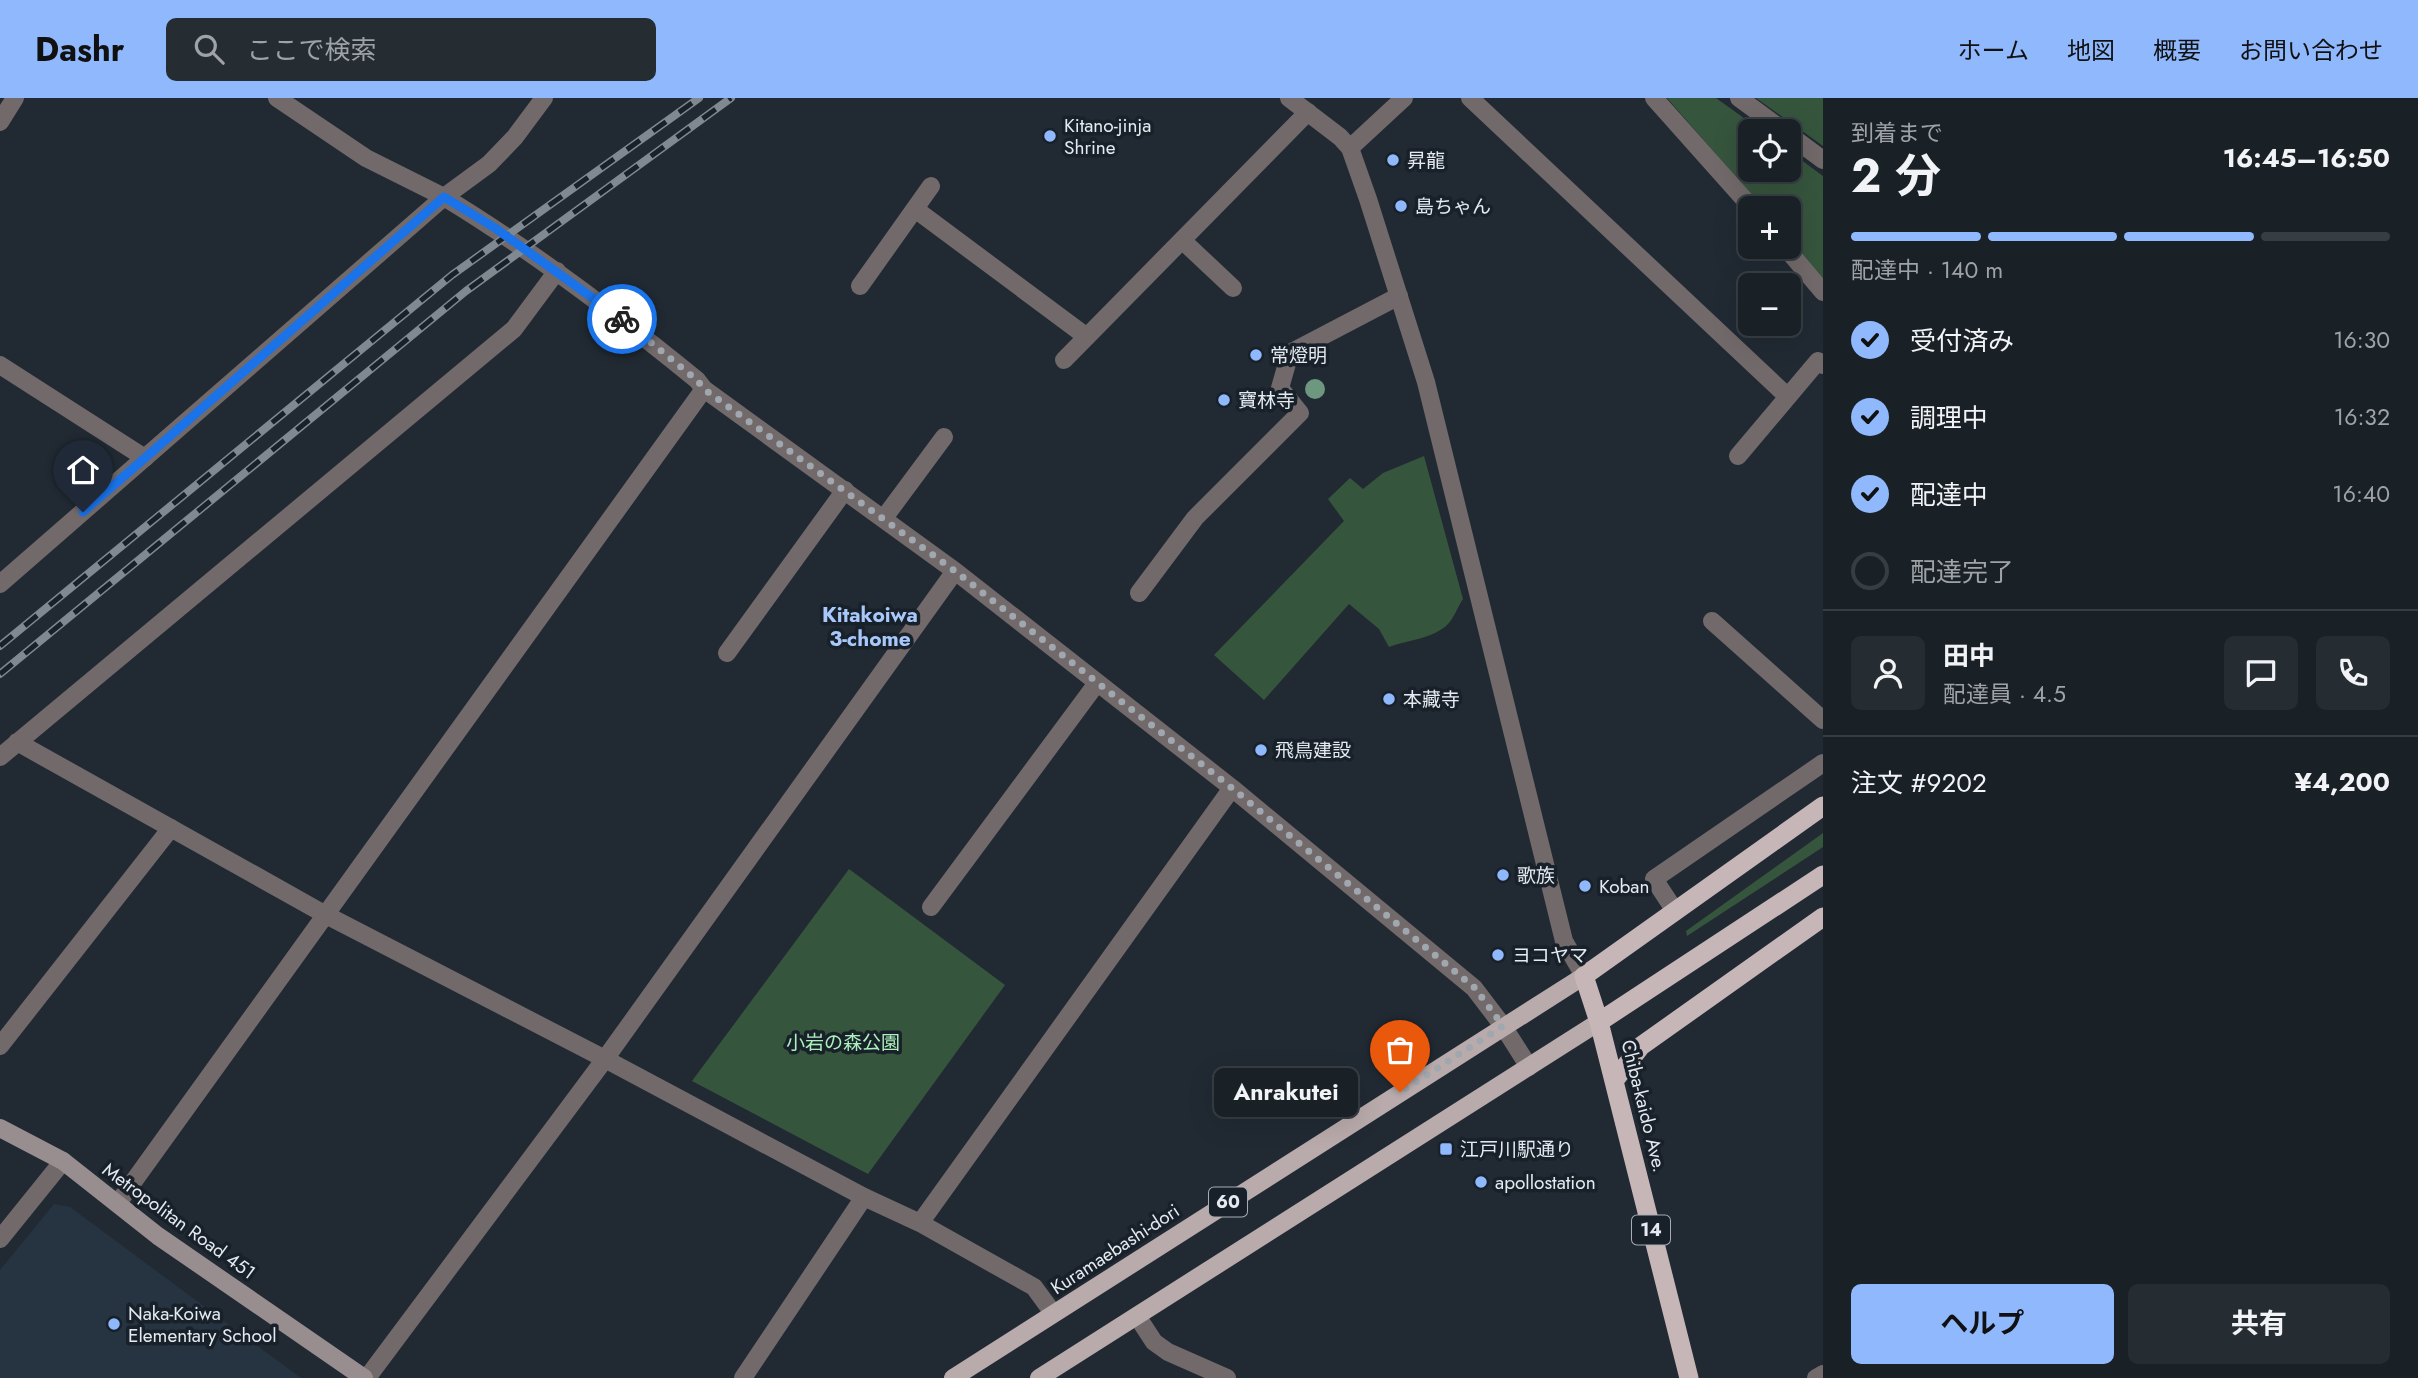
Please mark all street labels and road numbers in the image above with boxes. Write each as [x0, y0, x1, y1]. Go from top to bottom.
street label: Chiba-kaido Ave. [1615, 1037, 1673, 1175]
street label: Metropolitan Road 451 [97, 1156, 261, 1286]
road number: 60 [1209, 1188, 1247, 1217]
street label: Kuramaebashi-dori [1045, 1197, 1185, 1301]
road number: 14 [1632, 1216, 1670, 1245]

